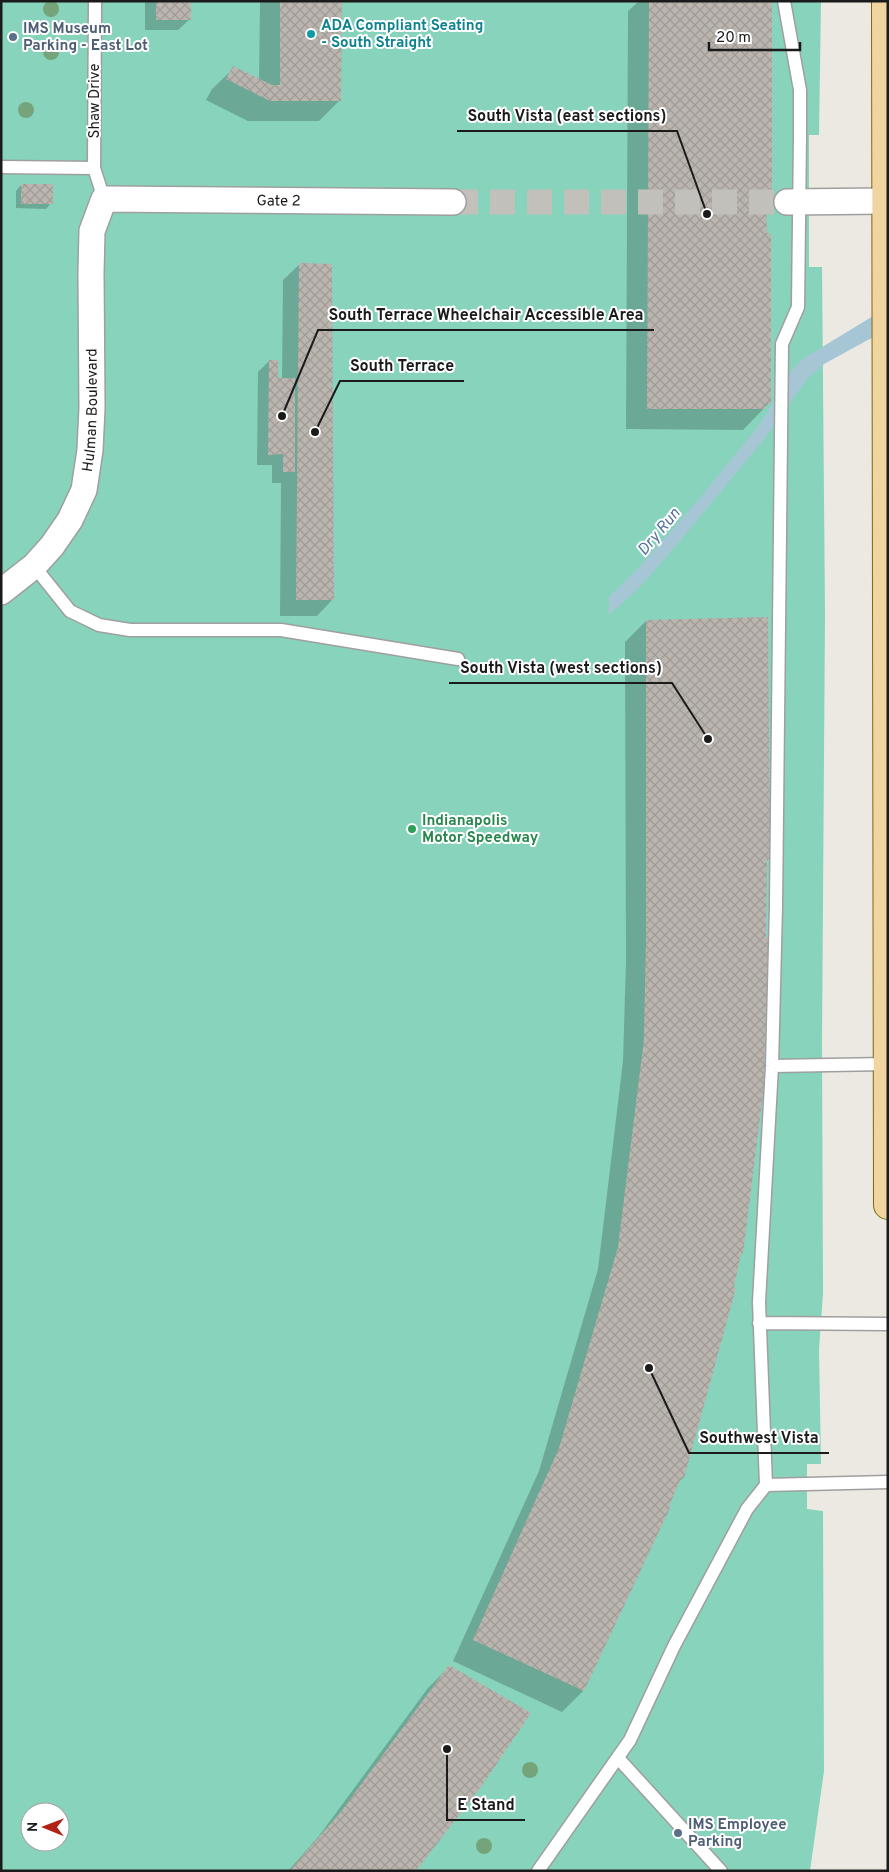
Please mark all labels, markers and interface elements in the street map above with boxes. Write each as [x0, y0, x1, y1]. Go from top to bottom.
place label: ADA Compliant Seating - South Straight [321, 17, 483, 53]
place label: IMS Museum Parking - East Lot [23, 20, 148, 56]
scale bar [709, 20, 800, 52]
marker: ADA Compliant Seating - South Straight [305, 28, 317, 40]
text: 20 m [716, 29, 751, 48]
marker: IMS Museum Parking - East Lot [7, 31, 19, 43]
street label: Shaw Drive [86, 63, 105, 139]
callout: South Vista (east sections) [457, 100, 677, 131]
text: South Vista (east sections) [468, 107, 666, 127]
street label: Gate 2 [256, 192, 301, 212]
callout: South Terrace Wheelchair Accessible Area [318, 299, 654, 330]
text: South Terrace Wheelchair Accessible Area [329, 306, 643, 326]
street label: Hulman Boulevard [79, 348, 103, 473]
callout: South Terrace [340, 350, 464, 381]
text: South Terrace [350, 357, 454, 377]
water label: Dry Run [634, 504, 685, 560]
callout: South Vista (west sections) [449, 652, 672, 683]
text: South Vista (west sections) [460, 659, 662, 679]
place label: Indianapolis Motor Speedway [422, 812, 539, 848]
marker: Indianapolis Motor Speedway [406, 823, 418, 835]
callout: Southwest Vista [689, 1422, 829, 1453]
text: Southwest Vista [699, 1429, 819, 1449]
callout: E Stand [447, 1789, 525, 1820]
text: E Stand [457, 1796, 515, 1816]
north arrow [20, 1802, 70, 1852]
place label: IMS Employee Parking [688, 1816, 787, 1852]
text: N [25, 1822, 42, 1832]
marker: IMS Employee Parking [672, 1827, 684, 1839]

